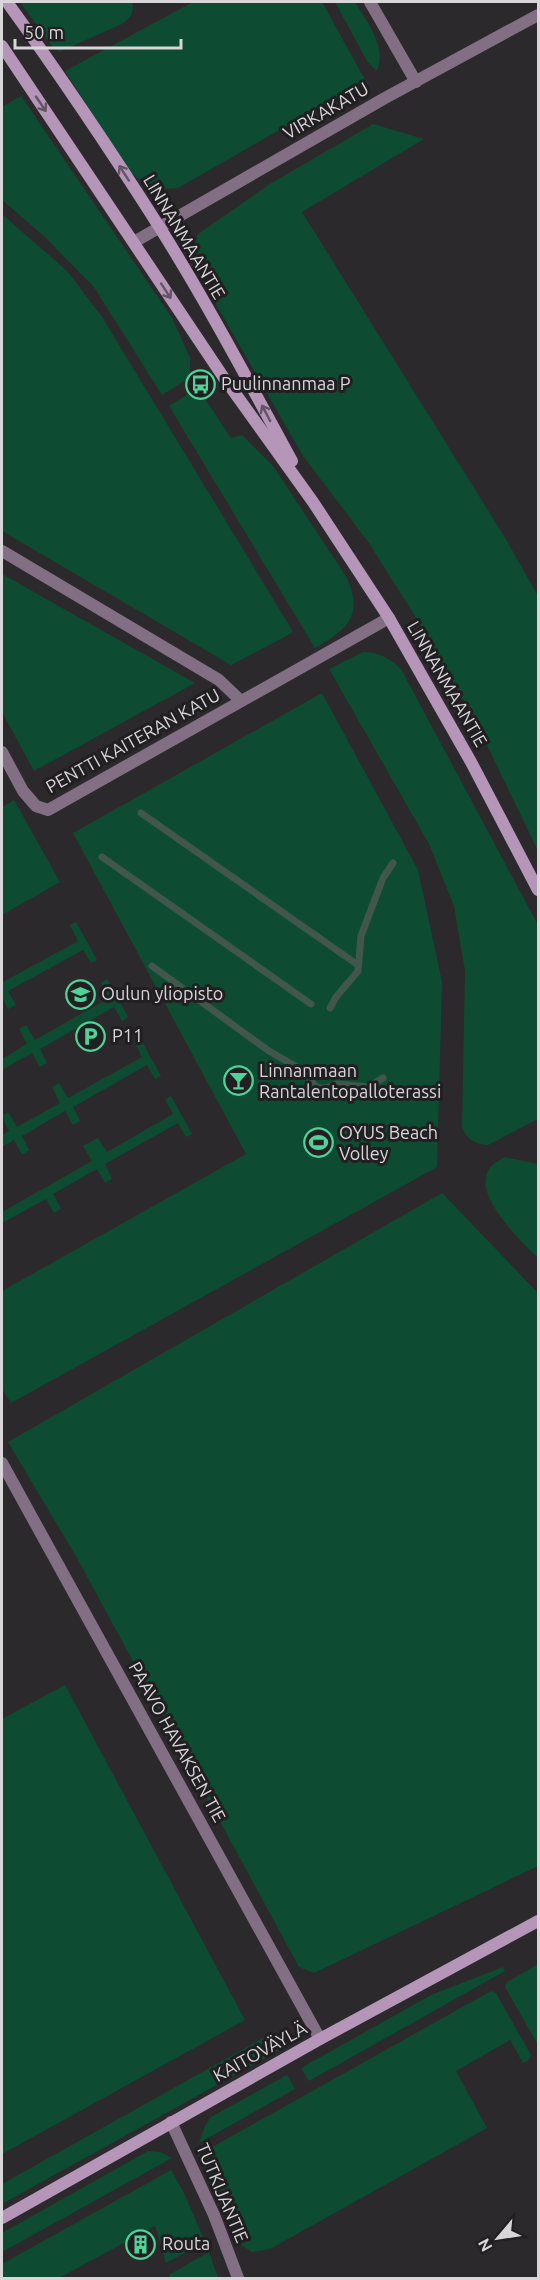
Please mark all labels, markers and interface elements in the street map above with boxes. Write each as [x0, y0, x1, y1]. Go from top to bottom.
scale bar [15, 12, 182, 50]
text: 50 m [24, 22, 64, 42]
street label: VIRKAKATU [279, 78, 372, 143]
one-way arrow [35, 95, 47, 112]
one-way arrow [118, 166, 130, 182]
street label: LINNANMAANTIE [140, 171, 230, 302]
one-way arrow [161, 282, 173, 299]
bus stop icon: Puulinnanmaa P [184, 368, 216, 400]
place label: Puulinnanmaa P [221, 373, 351, 393]
one-way arrow [260, 405, 271, 423]
street label: LINNANMAANTIE [404, 617, 492, 750]
street label: PENTTI KAITERAN KATU [42, 684, 223, 796]
school or university icon: Oulun yliopisto [64, 978, 96, 1010]
place label: Oulun yliopisto [101, 983, 223, 1003]
parking icon: P11 [75, 1020, 107, 1052]
place label: P11 [112, 1025, 143, 1045]
place label: Linnanmaan Rantalentopalloterassi [259, 1060, 441, 1101]
bar icon: Linnanmaan Rantalentopalloterassi [222, 1065, 254, 1097]
place label: OYUS Beach Volley [339, 1122, 438, 1163]
sports icon: OYUS Beach Volley [302, 1127, 334, 1159]
street label: PAAVO HAVAKSEN TIE [125, 1658, 230, 1825]
street label: KAITOVÄYLÄ [209, 2017, 310, 2085]
street label: TUTKIJANTIE [193, 2140, 253, 2245]
north arrow [468, 2208, 528, 2268]
building icon: Routa [125, 2228, 157, 2260]
place label: Routa [162, 2233, 210, 2253]
text: N [474, 2236, 496, 2255]

